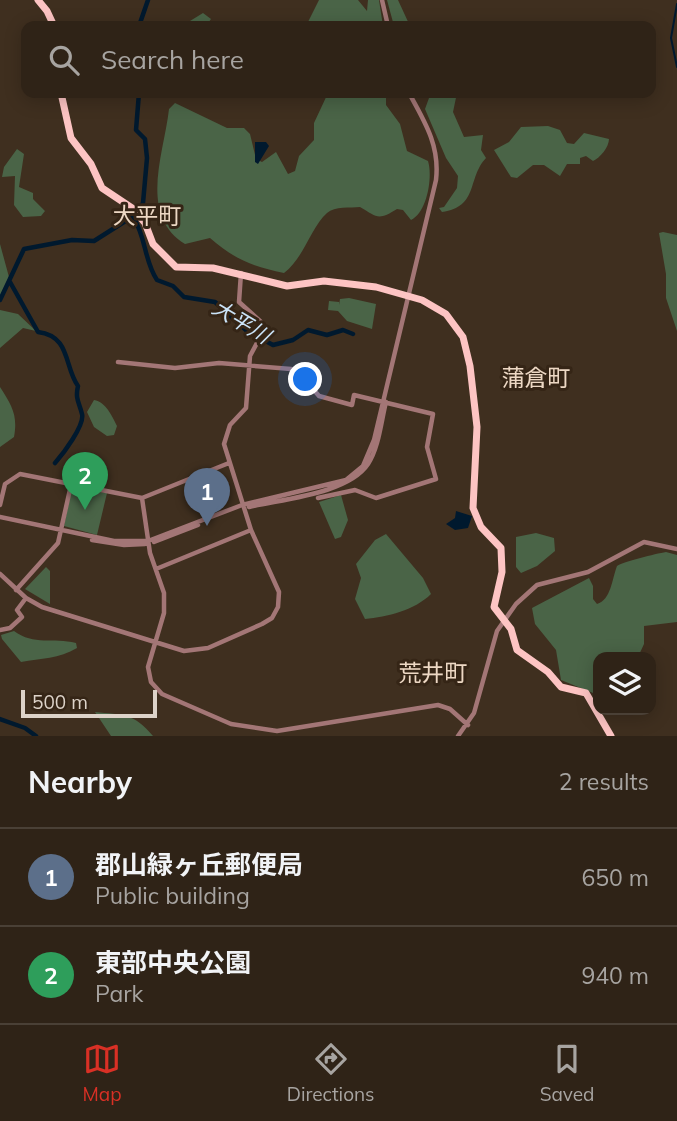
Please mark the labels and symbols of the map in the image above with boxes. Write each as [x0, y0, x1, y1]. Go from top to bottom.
district label: 大平町 [113, 201, 182, 230]
water label: 大平川 [208, 294, 277, 350]
your location [288, 362, 322, 396]
district label: 蒲倉町 [502, 363, 571, 392]
pin: 2 [62, 452, 108, 510]
pin: 1 [184, 468, 230, 526]
district label: 荒井町 [399, 658, 468, 687]
scale bar [21, 687, 158, 719]

